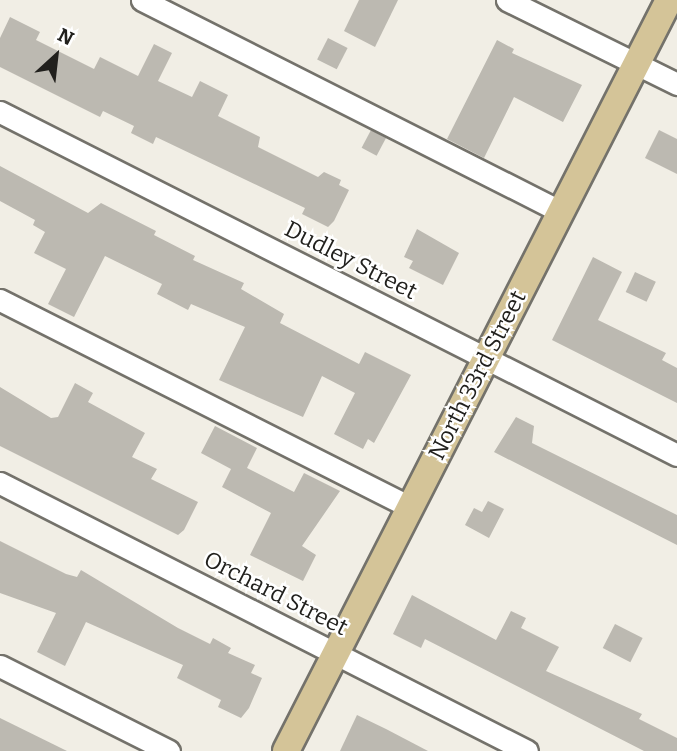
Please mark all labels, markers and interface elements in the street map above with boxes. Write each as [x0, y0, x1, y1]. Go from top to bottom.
north arrow [21, 21, 91, 91]
text: N [54, 23, 78, 50]
street label: Dudley Street [280, 215, 422, 305]
street label: North 33rd Street [422, 286, 532, 464]
street label: Orchard Street [200, 545, 352, 641]

